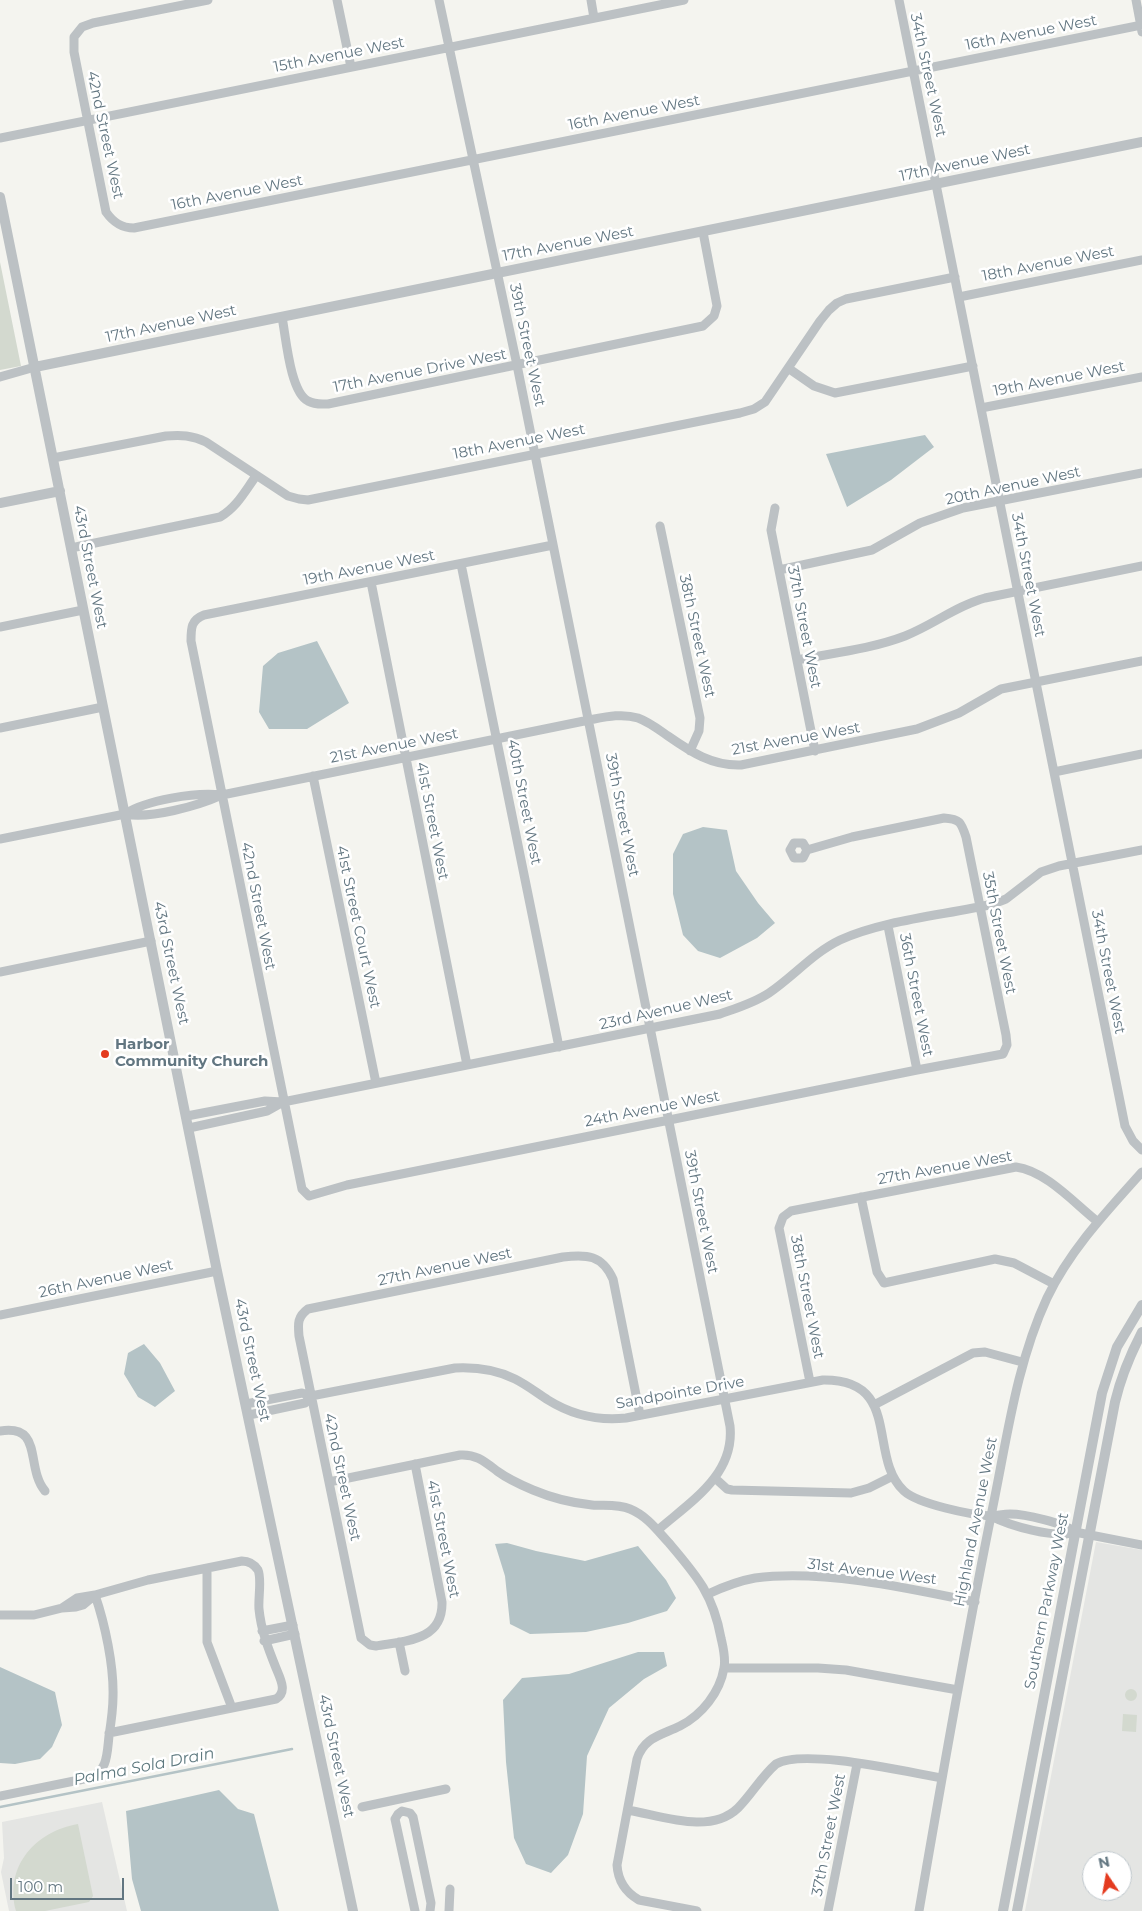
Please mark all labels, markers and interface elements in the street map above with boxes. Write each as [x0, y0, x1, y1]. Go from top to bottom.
street label: 34th Street West [906, 11, 950, 139]
street label: 16th Avenue West [964, 11, 1098, 55]
street label: 15th Avenue West [272, 33, 406, 77]
street label: 42nd Street West [83, 69, 127, 201]
street label: 16th Avenue West [567, 91, 701, 135]
street label: 17th Avenue West [898, 140, 1032, 186]
street label: 16th Avenue West [170, 171, 304, 215]
street label: 17th Avenue West [501, 222, 635, 266]
street label: 18th Avenue West [981, 242, 1115, 286]
street label: 39th Street West [505, 282, 549, 408]
street label: 17th Avenue West [104, 301, 238, 347]
street label: 17th Avenue Drive West [332, 345, 508, 397]
street label: 19th Avenue West [992, 357, 1126, 401]
street label: 18th Avenue West [452, 420, 586, 464]
street label: 20th Avenue West [944, 463, 1082, 509]
street label: 43rd Street West [69, 504, 111, 630]
street label: 34th Street West [1007, 511, 1049, 639]
street label: 19th Avenue West [302, 546, 436, 590]
street label: 37th Street West [783, 564, 825, 690]
street label: 38th Street West [675, 573, 719, 699]
street label: 21st Avenue West [730, 719, 862, 759]
street label: 21st Avenue West [328, 725, 460, 767]
street label: 40th Street West [503, 738, 545, 866]
street label: 39th Street West [601, 752, 643, 878]
street label: 41st Street West [412, 760, 452, 882]
street label: 42nd Street West [237, 840, 279, 972]
street label: 41st Street Court West [332, 844, 384, 1010]
street label: 35th Street West [978, 870, 1020, 996]
street label: 43rd Street West [149, 900, 193, 1026]
street label: 34th Street West [1087, 908, 1129, 1036]
street label: 36th Street West [895, 932, 937, 1058]
street label: 23rd Avenue West [598, 986, 734, 1034]
place label: Harbor Community Church [115, 1036, 268, 1071]
marker: Harbor Community Church [99, 1048, 111, 1060]
street label: 24th Avenue West [583, 1087, 721, 1131]
street label: 27th Avenue West [876, 1147, 1014, 1189]
street label: 39th Street West [680, 1149, 722, 1275]
street label: 38th Street West [786, 1234, 828, 1360]
street label: 27th Avenue West [377, 1244, 513, 1290]
street label: 26th Avenue West [37, 1256, 175, 1302]
street label: 43rd Street West [230, 1297, 274, 1423]
street label: Sandpointe Drive [614, 1373, 746, 1413]
street label: 42nd Street West [320, 1411, 364, 1543]
street label: Highland Avenue West [951, 1436, 1001, 1608]
street label: 41st Street West [423, 1478, 463, 1600]
street label: Southern Parkway West [1021, 1511, 1073, 1691]
street label: 31st Avenue West [806, 1555, 938, 1589]
street label: 43rd Street West [314, 1693, 358, 1819]
water label: Palma Sola Drain [72, 1744, 216, 1790]
street label: 37th Street West [808, 1772, 850, 1898]
north arrow [1082, 1851, 1132, 1901]
text: N [1097, 1852, 1111, 1872]
scale bar [12, 1868, 126, 1900]
text: 100 m [18, 1877, 63, 1896]

